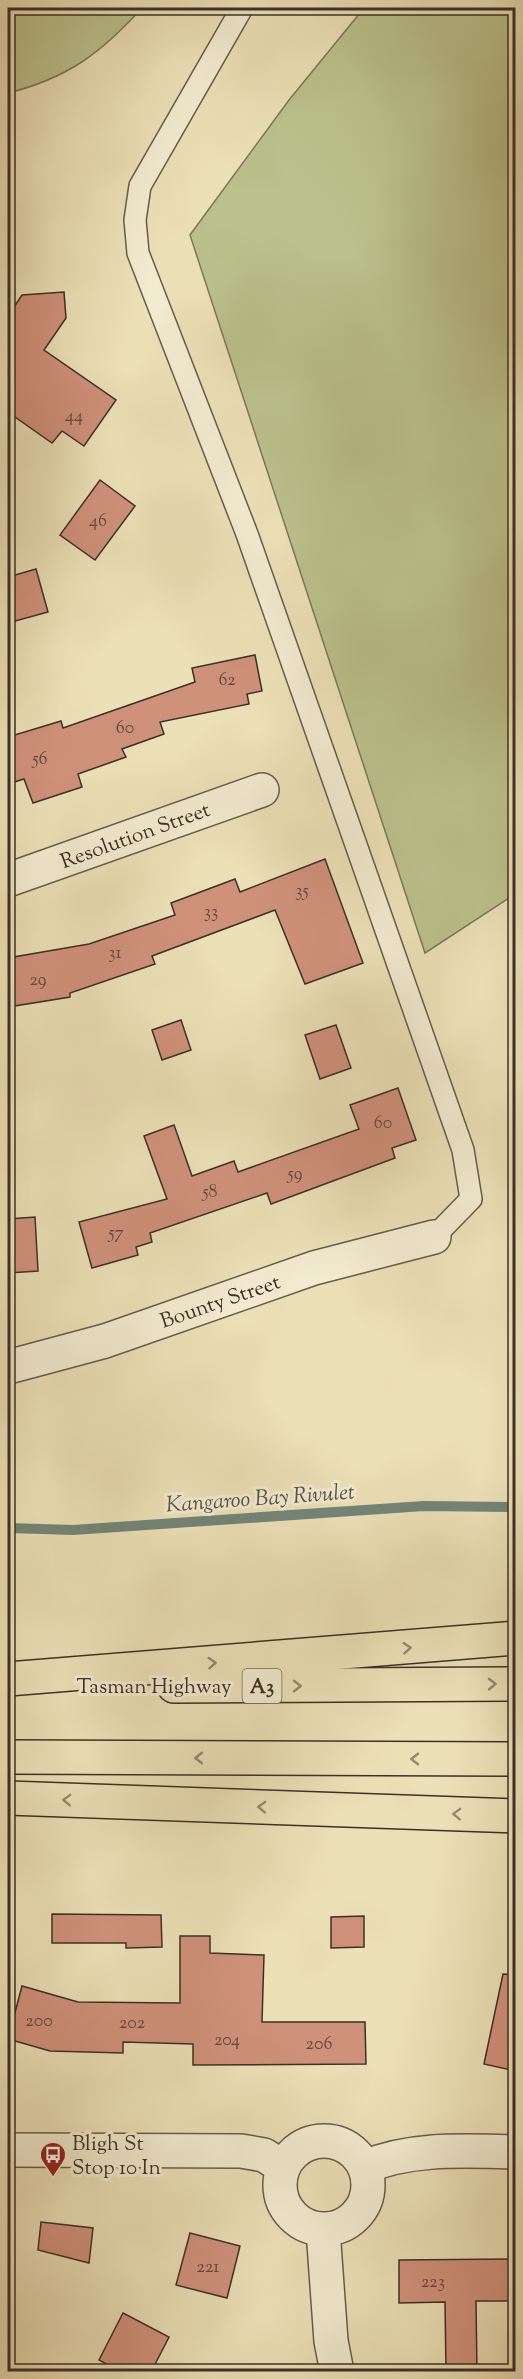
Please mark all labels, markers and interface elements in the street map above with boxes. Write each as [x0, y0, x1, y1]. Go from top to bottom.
house number: 44 [65, 404, 83, 430]
house number: 46 [89, 509, 107, 535]
house number: 62 [218, 668, 236, 694]
house number: 60 [116, 716, 134, 742]
house number: 56 [31, 747, 48, 773]
street label: Resolution Street [57, 796, 215, 878]
house number: 35 [295, 879, 309, 905]
house number: 33 [204, 900, 218, 926]
house number: 31 [108, 941, 122, 967]
house number: 29 [29, 968, 47, 994]
house number: 60 [374, 1111, 392, 1137]
house number: 59 [287, 1162, 303, 1188]
house number: 58 [201, 1180, 218, 1206]
house number: 57 [107, 1221, 124, 1247]
street label: Bounty Street [157, 1268, 285, 1337]
water label: Kangaroo Bay Rivulet [165, 1477, 356, 1523]
one-way arrow [402, 1642, 411, 1655]
one-way arrow [208, 1657, 217, 1670]
road number: A3 [242, 1669, 282, 1703]
street label: Tasman Highway [76, 1673, 232, 1703]
one-way arrow [487, 1678, 496, 1691]
one-way arrow [292, 1680, 301, 1692]
one-way arrow [195, 1752, 204, 1764]
one-way arrow [411, 1753, 420, 1765]
one-way arrow [63, 1794, 72, 1807]
one-way arrow [258, 1801, 267, 1814]
one-way arrow [453, 1808, 462, 1821]
house number: 200 [25, 2009, 53, 2035]
house number: 202 [119, 2011, 146, 2037]
house number: 204 [214, 2028, 240, 2054]
house number: 206 [306, 2032, 332, 2058]
place label: Bligh St Stop 10 In [72, 2130, 161, 2184]
bus stop icon: Bligh St Stop 10 In [38, 2140, 68, 2178]
house number: 221 [197, 2255, 219, 2281]
house number: 223 [421, 2270, 445, 2296]

